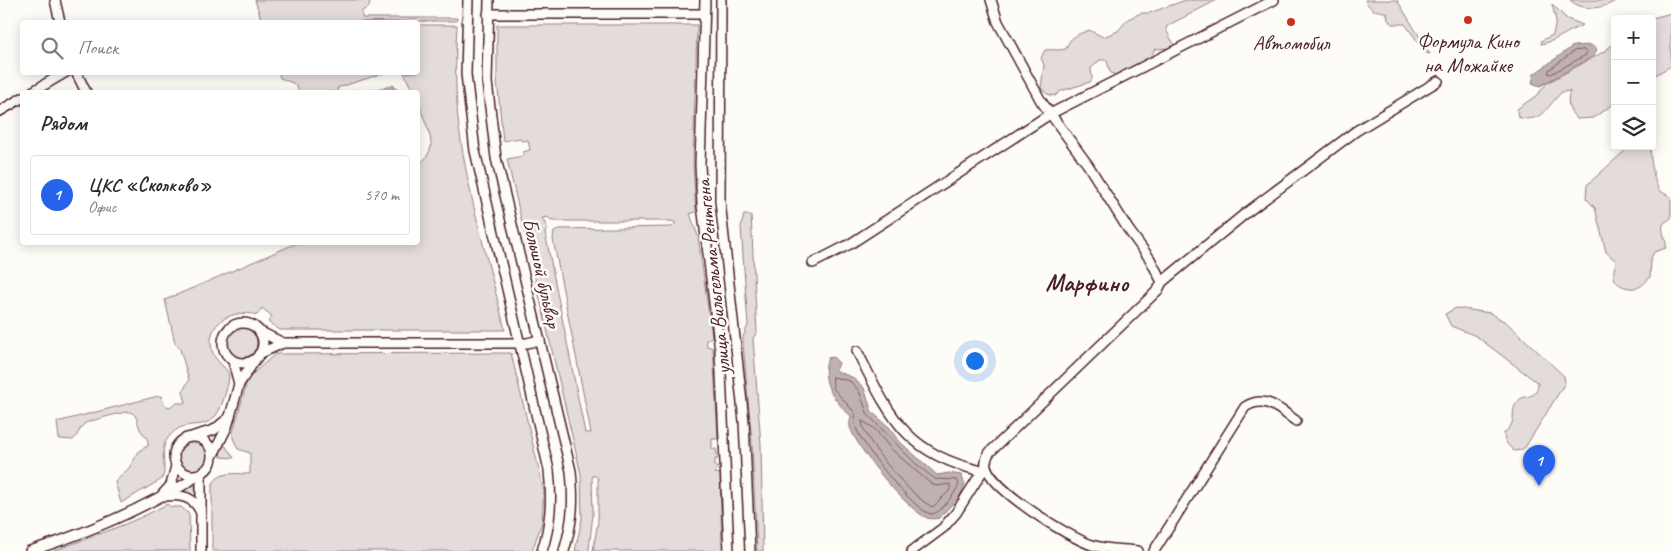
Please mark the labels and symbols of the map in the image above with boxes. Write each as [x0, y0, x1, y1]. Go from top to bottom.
marker: Формула Кино на Можайке [1462, 14, 1474, 26]
marker: Автомобил [1285, 16, 1297, 28]
place label: Формула Кино на Можайке [1417, 28, 1522, 78]
place label: Автомобил [1253, 30, 1331, 56]
street label: улица Вильгельма Рентгена [690, 176, 736, 378]
street label: Большой бульвар [517, 216, 567, 331]
district label: Марфино [1046, 268, 1130, 298]
your location [962, 348, 988, 374]
pin: 1 [1523, 445, 1555, 486]

